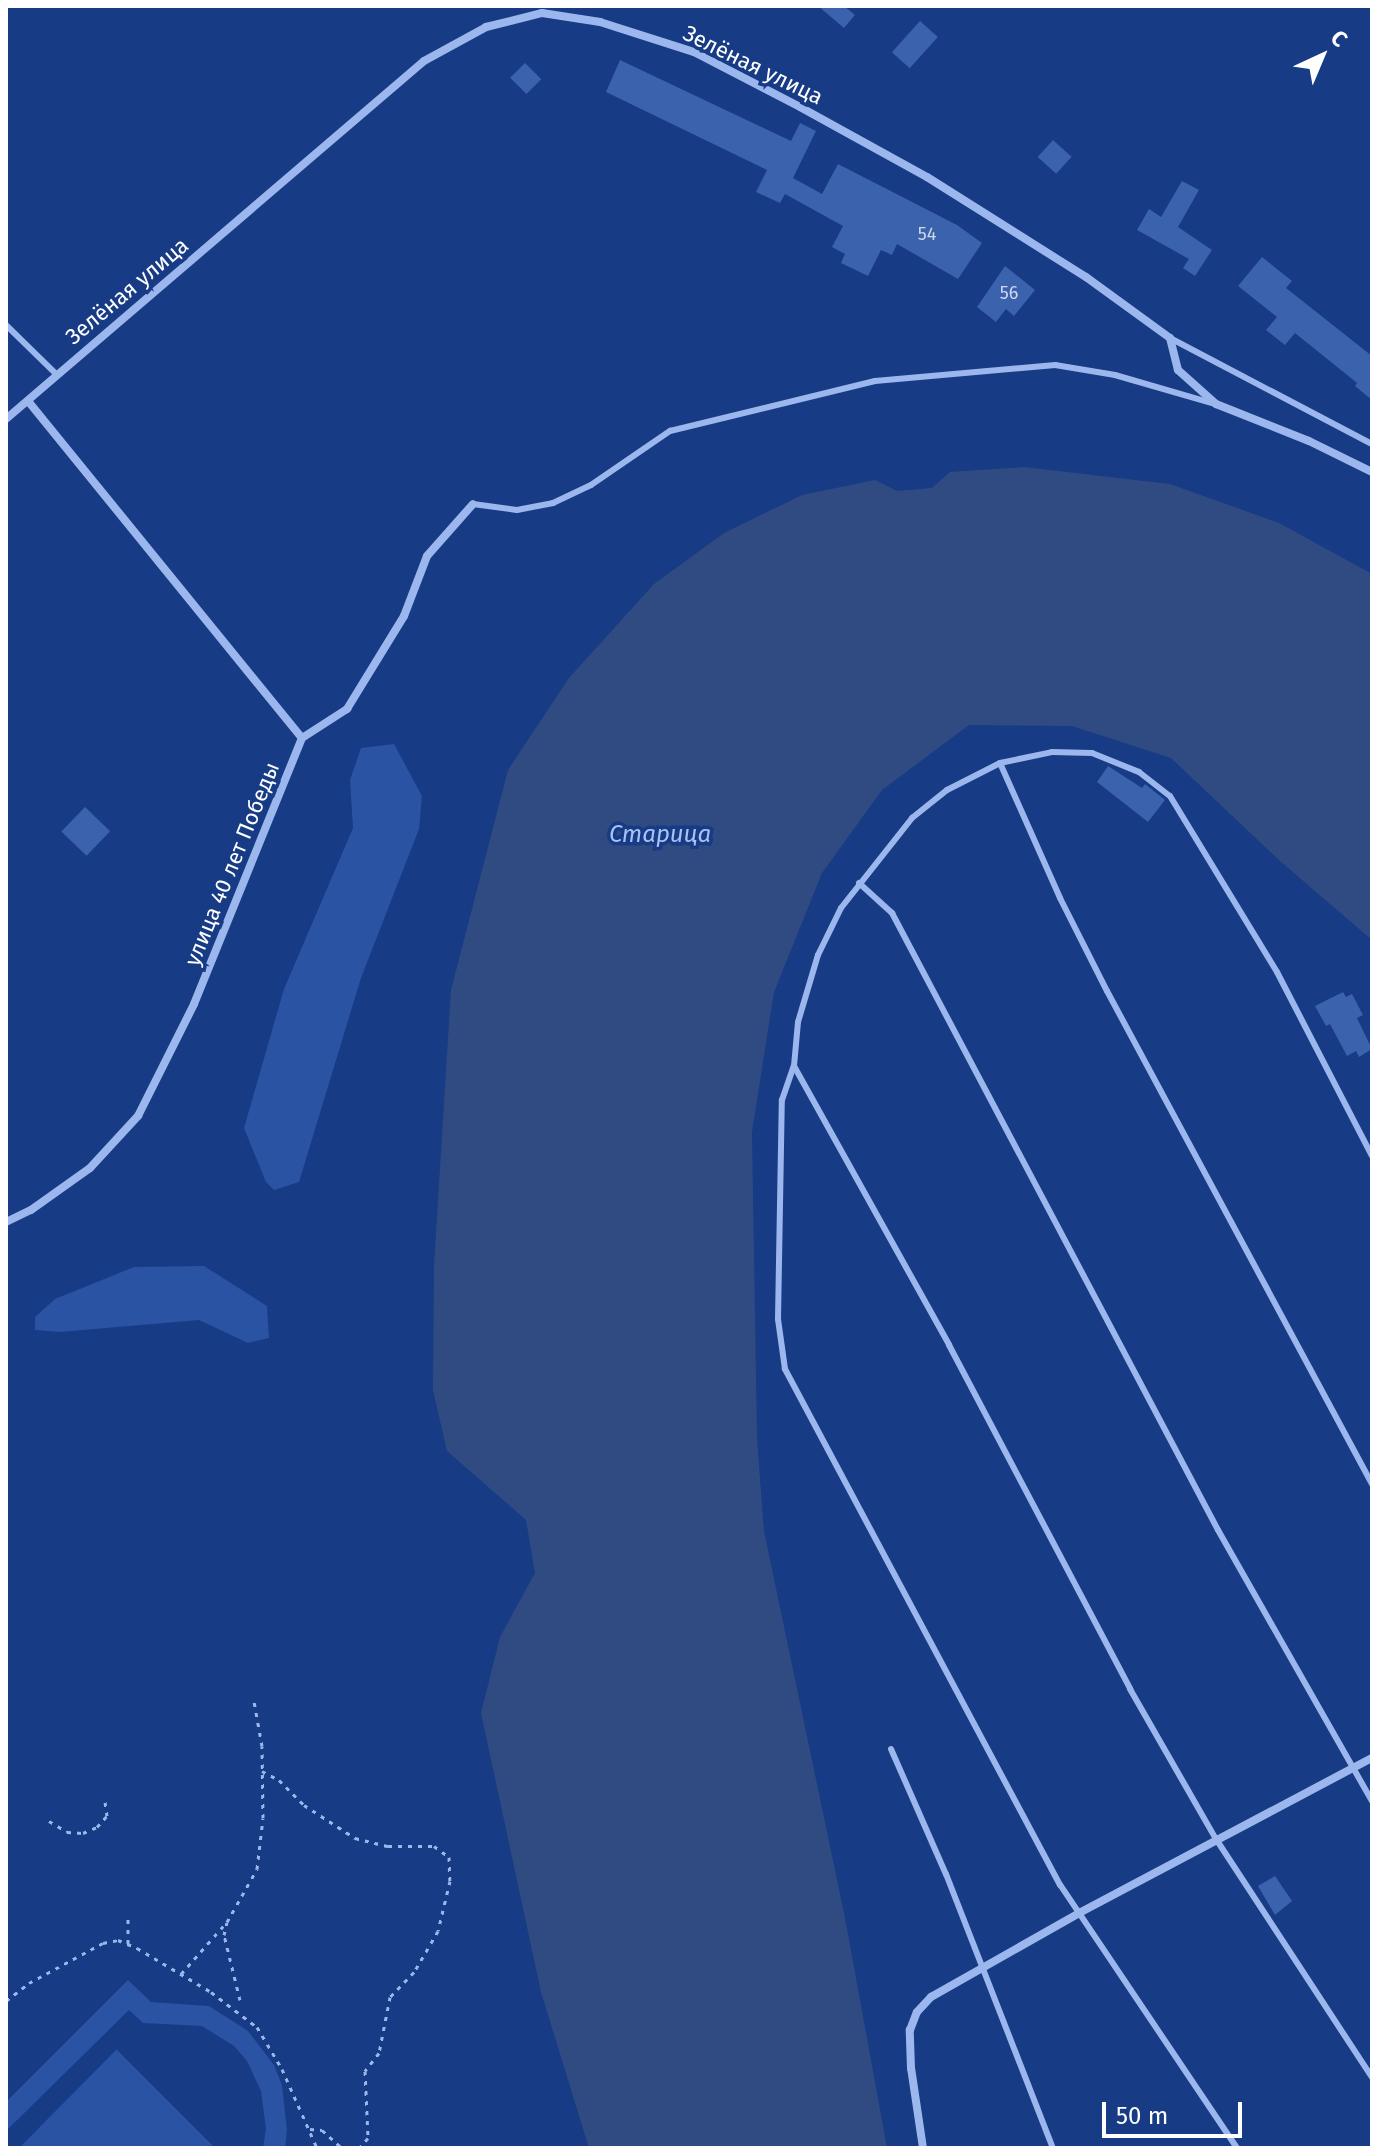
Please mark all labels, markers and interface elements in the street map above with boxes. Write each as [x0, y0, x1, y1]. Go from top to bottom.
north arrow [1282, 16, 1362, 96]
street label: Зелёная улица [679, 20, 827, 110]
text: С [1325, 24, 1353, 52]
house number: 54 [918, 223, 936, 245]
street label: Зелёная улица [60, 232, 194, 350]
house number: 56 [1000, 282, 1018, 304]
street label: улица 40 лет Победы [179, 758, 285, 970]
water label: Старица [609, 821, 711, 849]
scale bar [1106, 2086, 1246, 2136]
text: 50 m [1116, 2102, 1168, 2130]

